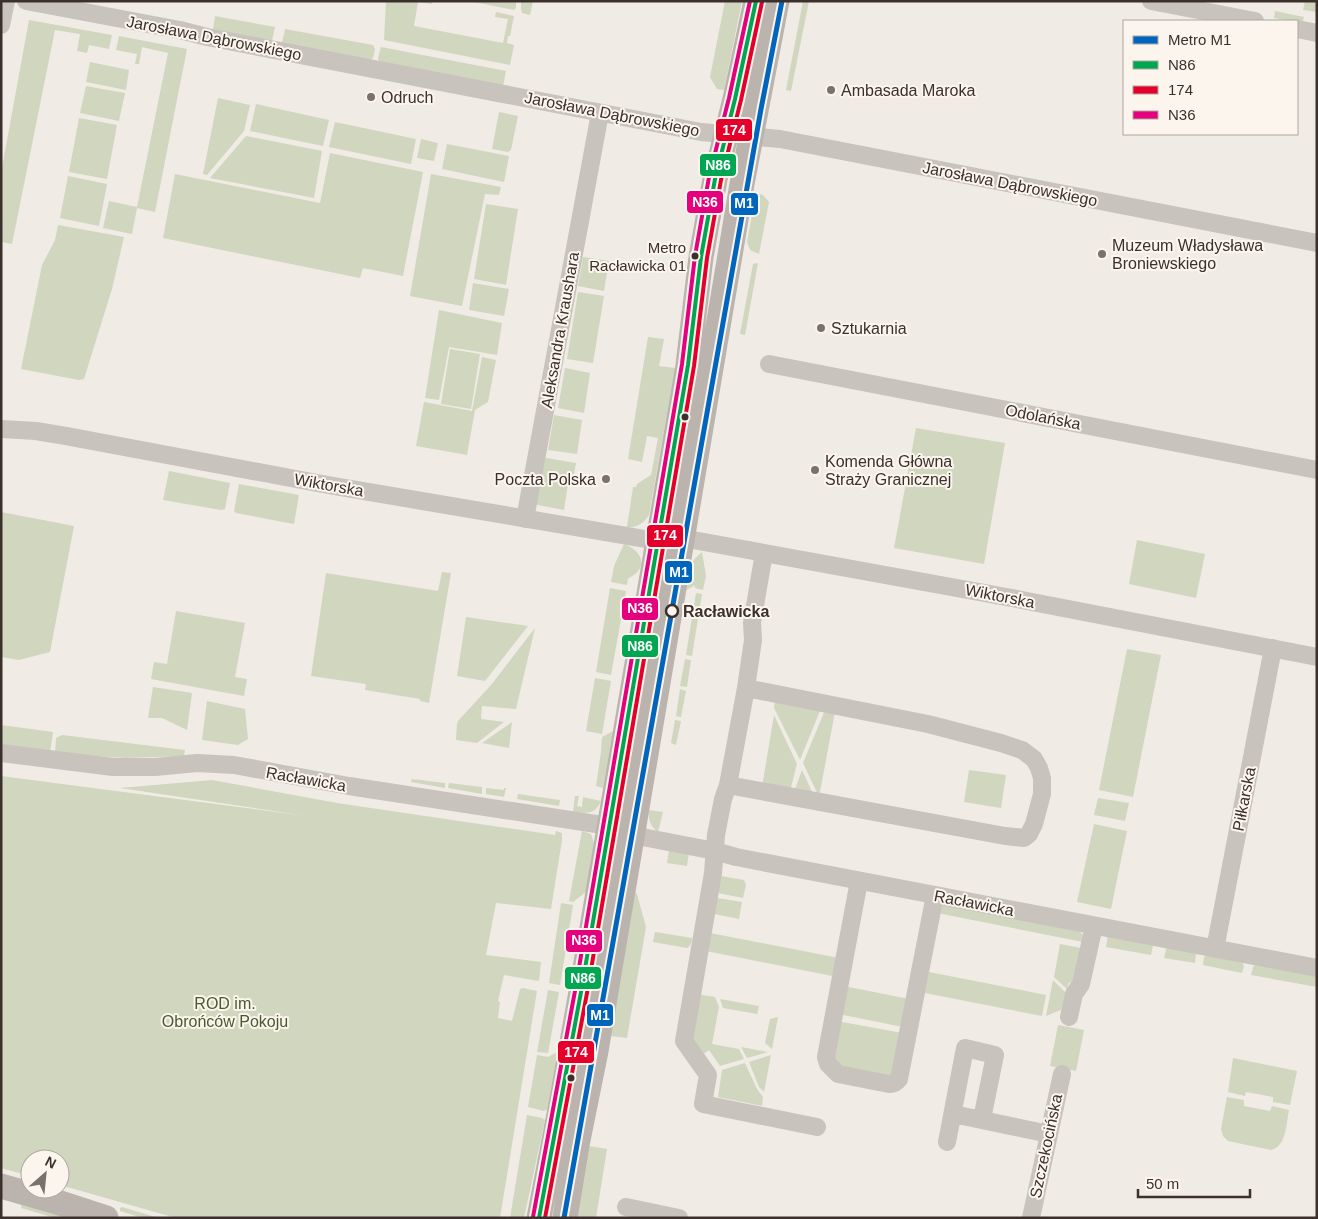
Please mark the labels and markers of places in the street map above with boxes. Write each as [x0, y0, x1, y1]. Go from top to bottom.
place label: Ambasada Maroka [841, 82, 975, 99]
marker: Ambasada Maroka [825, 84, 837, 96]
place label: Odruch [381, 89, 433, 106]
marker: Odruch [365, 91, 377, 103]
place label: Muzeum Władysława Broniewskiego [1112, 237, 1263, 272]
place label: Metro Racławicka 01 [589, 239, 686, 274]
marker: Muzeum Władysława Broniewskiego [1096, 248, 1108, 260]
marker: Metro Racławicka 01 [690, 251, 700, 261]
place label: Sztukarnia [831, 320, 907, 337]
marker: Sztukarnia [815, 322, 827, 334]
unlabelled marker [680, 412, 690, 422]
place label: Komenda Główna Straży Granicznej [825, 453, 952, 488]
marker: Komenda Główna Straży Granicznej [809, 464, 821, 476]
place label: Poczta Polska [495, 471, 596, 488]
marker: Poczta Polska [600, 473, 612, 485]
place label: Racławicka [683, 603, 769, 620]
marker: Racławicka [665, 604, 679, 618]
unlabelled marker [566, 1073, 576, 1083]

